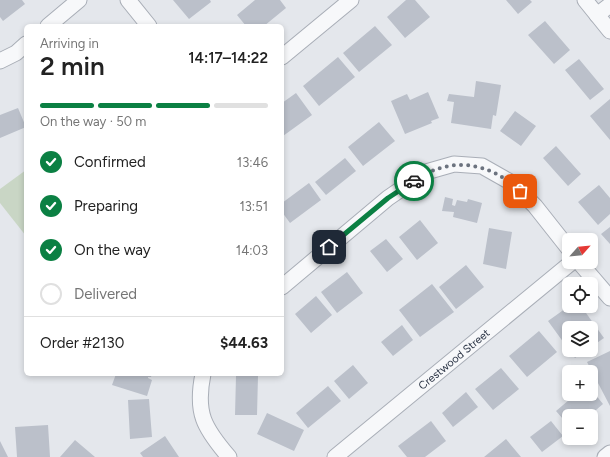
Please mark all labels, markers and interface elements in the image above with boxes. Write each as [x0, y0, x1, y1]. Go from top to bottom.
text: Arriving in [40, 36, 99, 51]
text: 14:17–14:22 [188, 49, 268, 67]
text: 2 min [40, 50, 105, 82]
text: On the way · 50 m [40, 114, 146, 129]
icon: check [40, 151, 62, 173]
text: Confirmed [74, 153, 146, 171]
text: 13:46 [237, 155, 268, 170]
courier [394, 161, 434, 201]
icon: car [403, 170, 425, 192]
pin [503, 174, 537, 208]
icon: bag [509, 180, 531, 202]
icon: check [40, 195, 62, 217]
text: Preparing [74, 197, 138, 215]
text: 13:51 [239, 199, 268, 214]
pin [312, 230, 346, 264]
north arrow [562, 233, 598, 269]
map controls [562, 233, 598, 445]
icon: home [318, 236, 340, 258]
icon: check [40, 239, 62, 261]
text: On the way [74, 241, 151, 259]
text: 14:03 [236, 243, 268, 258]
button: locate [562, 277, 598, 313]
text: Delivered [74, 285, 137, 303]
button: layers [562, 321, 598, 357]
street label: Crestwood Street [416, 326, 492, 393]
text: Order #2130 [40, 334, 124, 352]
text: $44.63 [220, 334, 268, 352]
button: + [562, 365, 598, 401]
button: − [562, 409, 598, 445]

